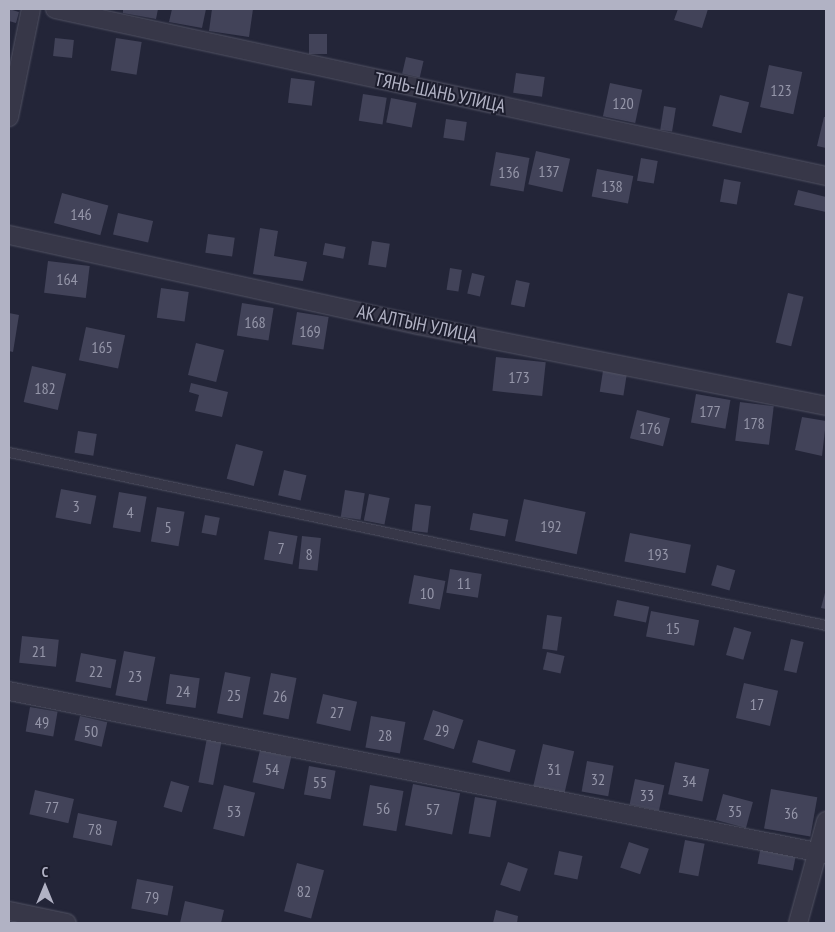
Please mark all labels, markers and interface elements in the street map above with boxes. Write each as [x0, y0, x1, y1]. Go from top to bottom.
street label: ТЯНЬ-ШАНЬ УЛИЦА [372, 68, 508, 118]
house number: 123 [770, 80, 792, 100]
house number: 120 [612, 93, 634, 113]
house number: 137 [538, 161, 560, 181]
house number: 136 [498, 162, 520, 182]
house number: 138 [601, 176, 623, 196]
house number: 146 [70, 204, 92, 224]
house number: 164 [56, 269, 78, 289]
street label: АК АЛТЫН УЛИЦА [354, 300, 480, 348]
house number: 168 [244, 312, 266, 332]
house number: 169 [299, 321, 321, 341]
house number: 165 [91, 337, 113, 357]
house number: 173 [508, 367, 530, 387]
house number: 182 [34, 378, 56, 398]
house number: 177 [699, 401, 721, 421]
house number: 178 [743, 413, 765, 433]
house number: 176 [639, 418, 661, 438]
house number: 3 [72, 496, 80, 516]
house number: 4 [126, 502, 134, 522]
house number: 192 [540, 516, 562, 536]
house number: 5 [164, 517, 172, 537]
house number: 7 [277, 538, 285, 558]
house number: 8 [305, 544, 313, 564]
house number: 193 [647, 544, 669, 564]
house number: 11 [457, 573, 471, 593]
house number: 10 [420, 583, 434, 603]
house number: 15 [666, 618, 680, 638]
house number: 21 [32, 641, 46, 661]
house number: 22 [89, 661, 103, 681]
house number: 23 [128, 666, 142, 686]
house number: 24 [176, 681, 190, 701]
house number: 25 [227, 685, 241, 705]
house number: 26 [273, 686, 287, 706]
house number: 17 [750, 694, 764, 714]
house number: 27 [330, 702, 344, 722]
house number: 49 [35, 712, 49, 732]
house number: 29 [435, 720, 449, 740]
house number: 50 [84, 721, 98, 741]
house number: 28 [378, 725, 392, 745]
house number: 54 [265, 759, 279, 779]
house number: 31 [547, 759, 561, 779]
house number: 32 [591, 769, 605, 789]
house number: 34 [682, 771, 696, 791]
house number: 55 [313, 772, 327, 792]
house number: 33 [640, 785, 654, 805]
house number: 77 [45, 797, 59, 817]
house number: 56 [376, 798, 390, 818]
house number: 57 [426, 799, 440, 819]
house number: 53 [227, 801, 241, 821]
house number: 35 [728, 801, 742, 821]
house number: 36 [784, 803, 798, 823]
house number: 78 [88, 819, 102, 839]
north arrow [20, 862, 70, 912]
text: С [42, 863, 48, 881]
house number: 82 [297, 881, 311, 901]
house number: 79 [145, 887, 159, 907]

